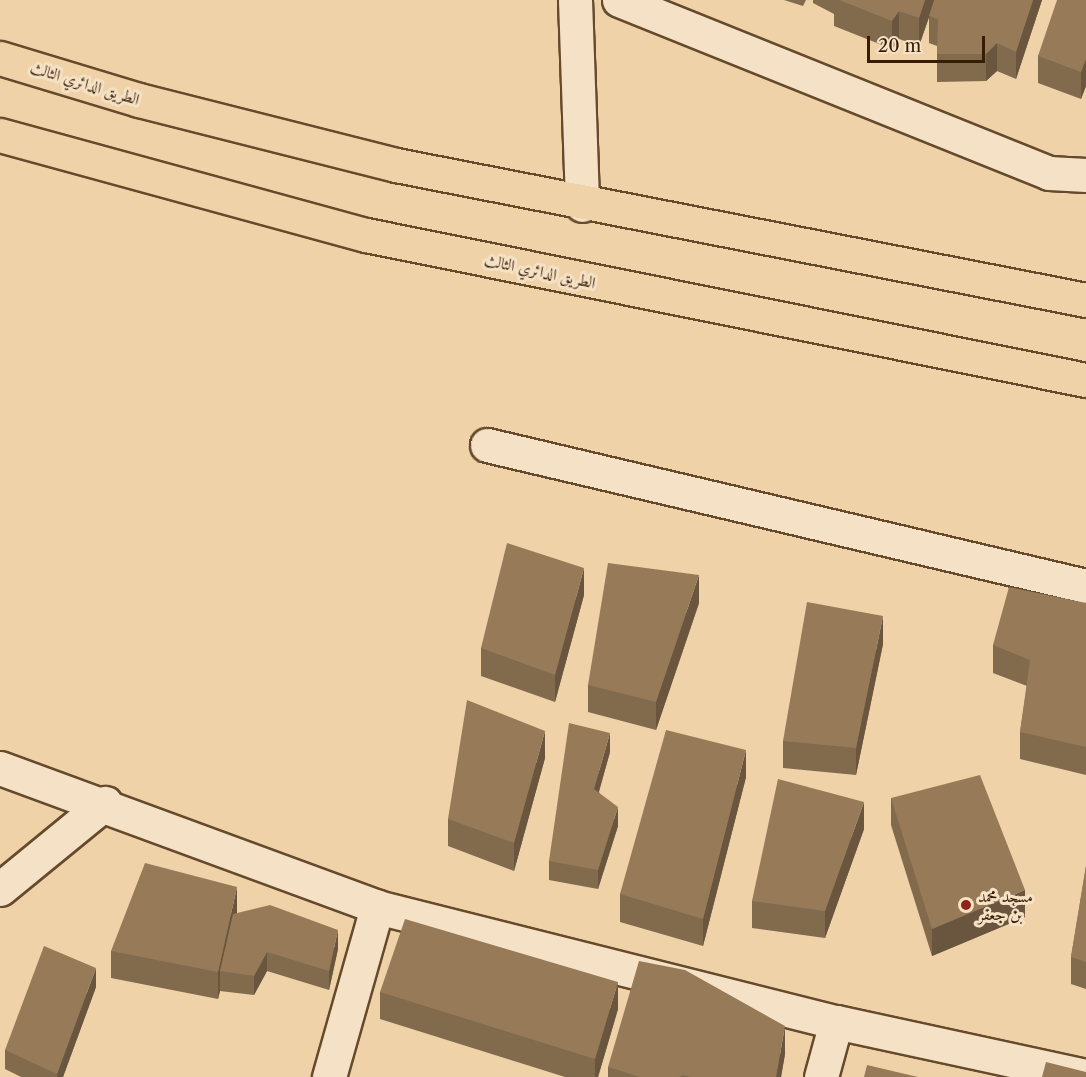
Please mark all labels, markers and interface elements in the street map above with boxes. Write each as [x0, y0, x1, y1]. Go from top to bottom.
scale bar [870, 24, 988, 62]
text: 20 m [878, 35, 921, 57]
street label: الطريق الدائري الثالث [28, 57, 142, 109]
street label: الطريق الدائري الثالث [483, 250, 597, 292]
place label: مسجد محمد بن جعفر [978, 886, 1033, 924]
marker: مسجد محمد بن جعفر [959, 898, 973, 912]

